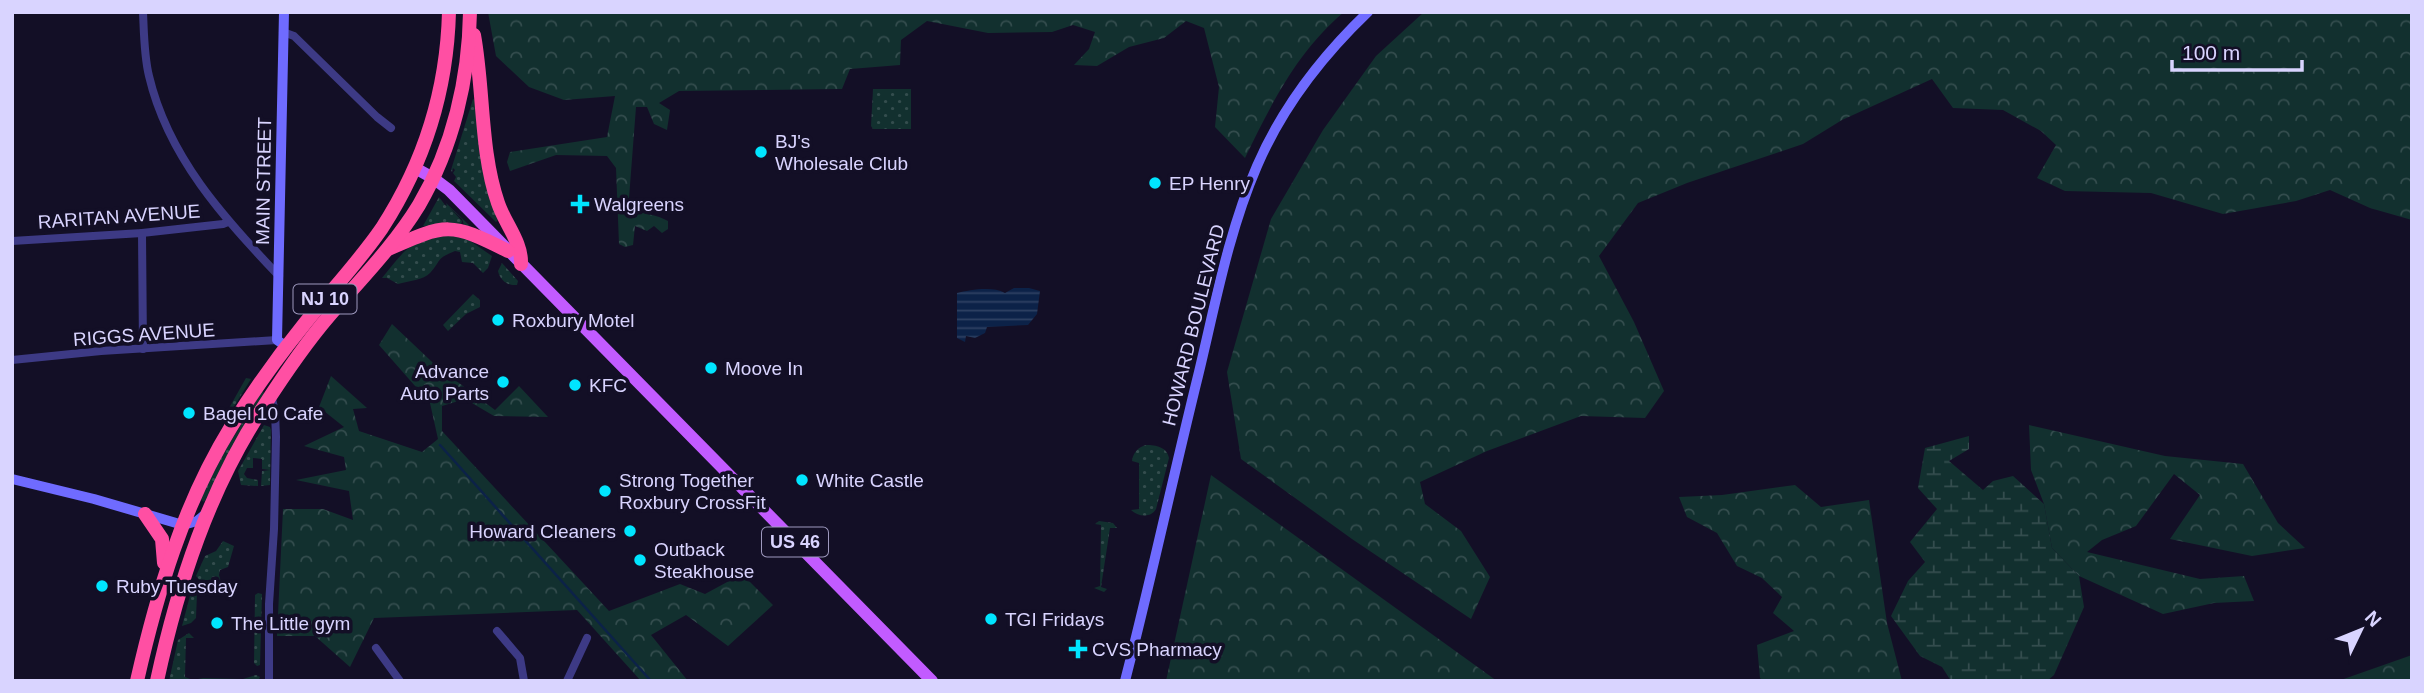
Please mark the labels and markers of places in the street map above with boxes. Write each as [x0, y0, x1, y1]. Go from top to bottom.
place label: BJ's Wholesale Club [775, 131, 908, 174]
marker: BJ's Wholesale Club [753, 144, 769, 160]
place label: EP Henry [1169, 173, 1250, 194]
marker: EP Henry [1147, 175, 1163, 191]
place label: Walgreens [594, 194, 684, 215]
marker: Walgreens [572, 196, 588, 212]
place label: Roxbury Motel [512, 310, 635, 331]
marker: Roxbury Motel [490, 312, 506, 328]
place label: Moove In [725, 358, 803, 379]
marker: Moove In [703, 360, 719, 376]
place label: Advance Auto Parts [400, 361, 489, 404]
marker: Advance Auto Parts [495, 374, 511, 390]
place label: KFC [589, 375, 627, 396]
marker: KFC [567, 377, 583, 393]
place label: Bagel 10 Cafe [203, 403, 323, 424]
marker: Bagel 10 Cafe [181, 405, 197, 421]
place label: Strong Together Roxbury CrossFit [619, 470, 766, 513]
place label: White Castle [816, 470, 924, 491]
marker: White Castle [794, 472, 810, 488]
marker: Strong Together Roxbury CrossFit [597, 483, 613, 499]
place label: Howard Cleaners [469, 521, 616, 542]
marker: Howard Cleaners [622, 523, 638, 539]
place label: Outback Steakhouse [654, 539, 754, 582]
marker: Outback Steakhouse [632, 552, 648, 568]
place label: Ruby Tuesday [116, 576, 238, 597]
marker: Ruby Tuesday [94, 578, 110, 594]
place label: TGI Fridays [1005, 609, 1104, 630]
marker: TGI Fridays [983, 611, 999, 627]
place label: The Little gym [231, 613, 350, 634]
marker: The Little gym [209, 615, 225, 631]
place label: CVS Pharmacy [1092, 639, 1222, 660]
marker: CVS Pharmacy [1070, 641, 1086, 657]

